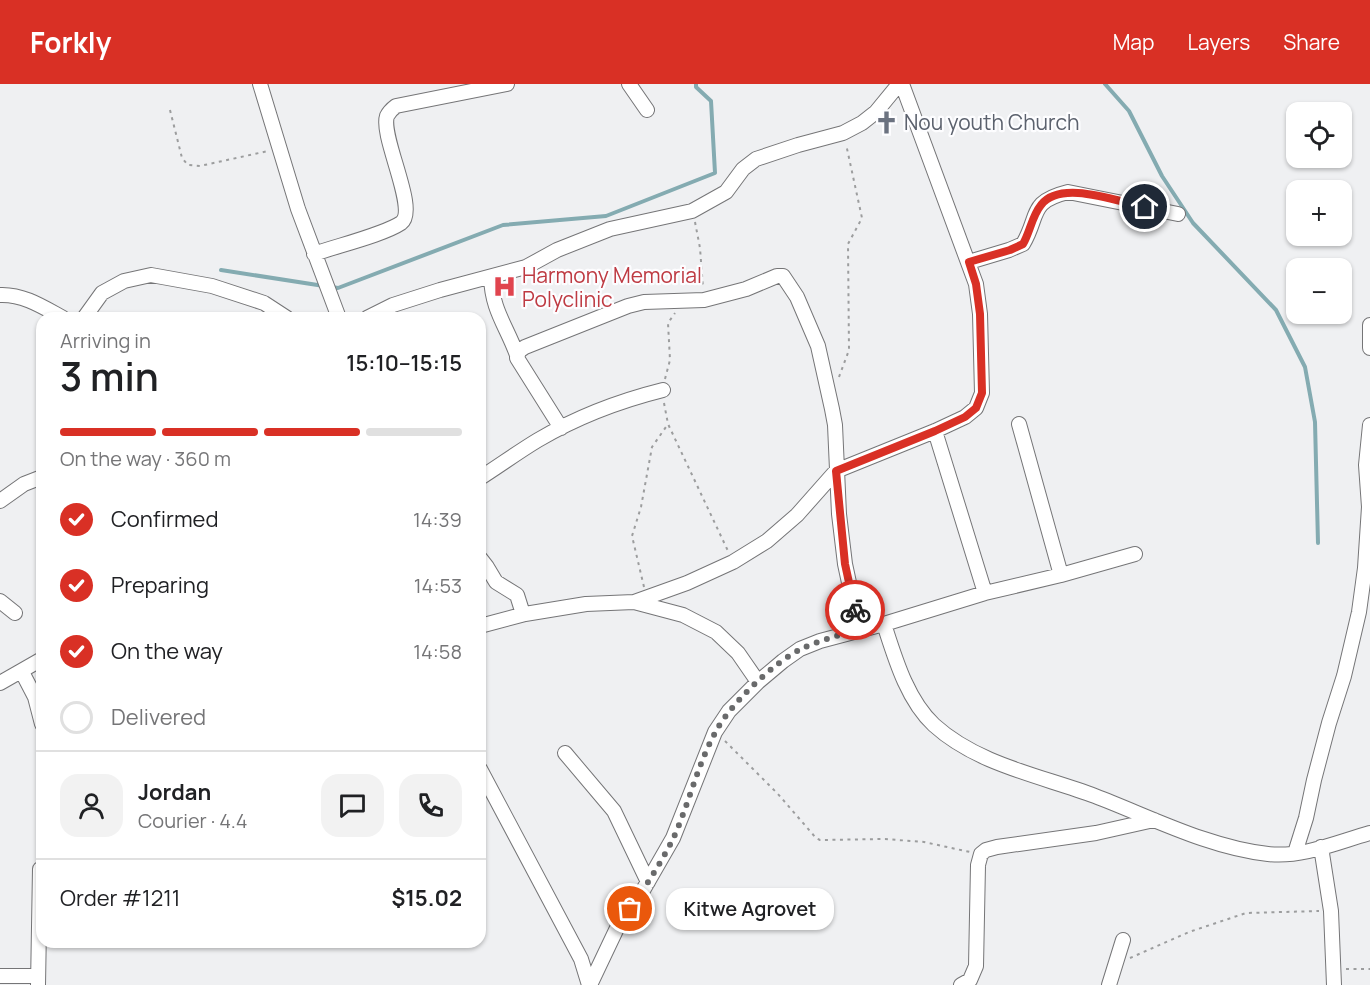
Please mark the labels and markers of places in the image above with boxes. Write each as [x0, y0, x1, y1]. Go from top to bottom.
place label: Nou youth Church [904, 108, 1080, 136]
church icon: Nou youth Church [873, 109, 899, 135]
pin [1119, 181, 1170, 232]
place label: Harmony Memorial Polyclinic [522, 261, 702, 313]
hospital icon: Harmony Memorial Polyclinic [491, 274, 517, 300]
pin [604, 883, 655, 934]
callout: Kitwe Agrovet [666, 888, 834, 930]

